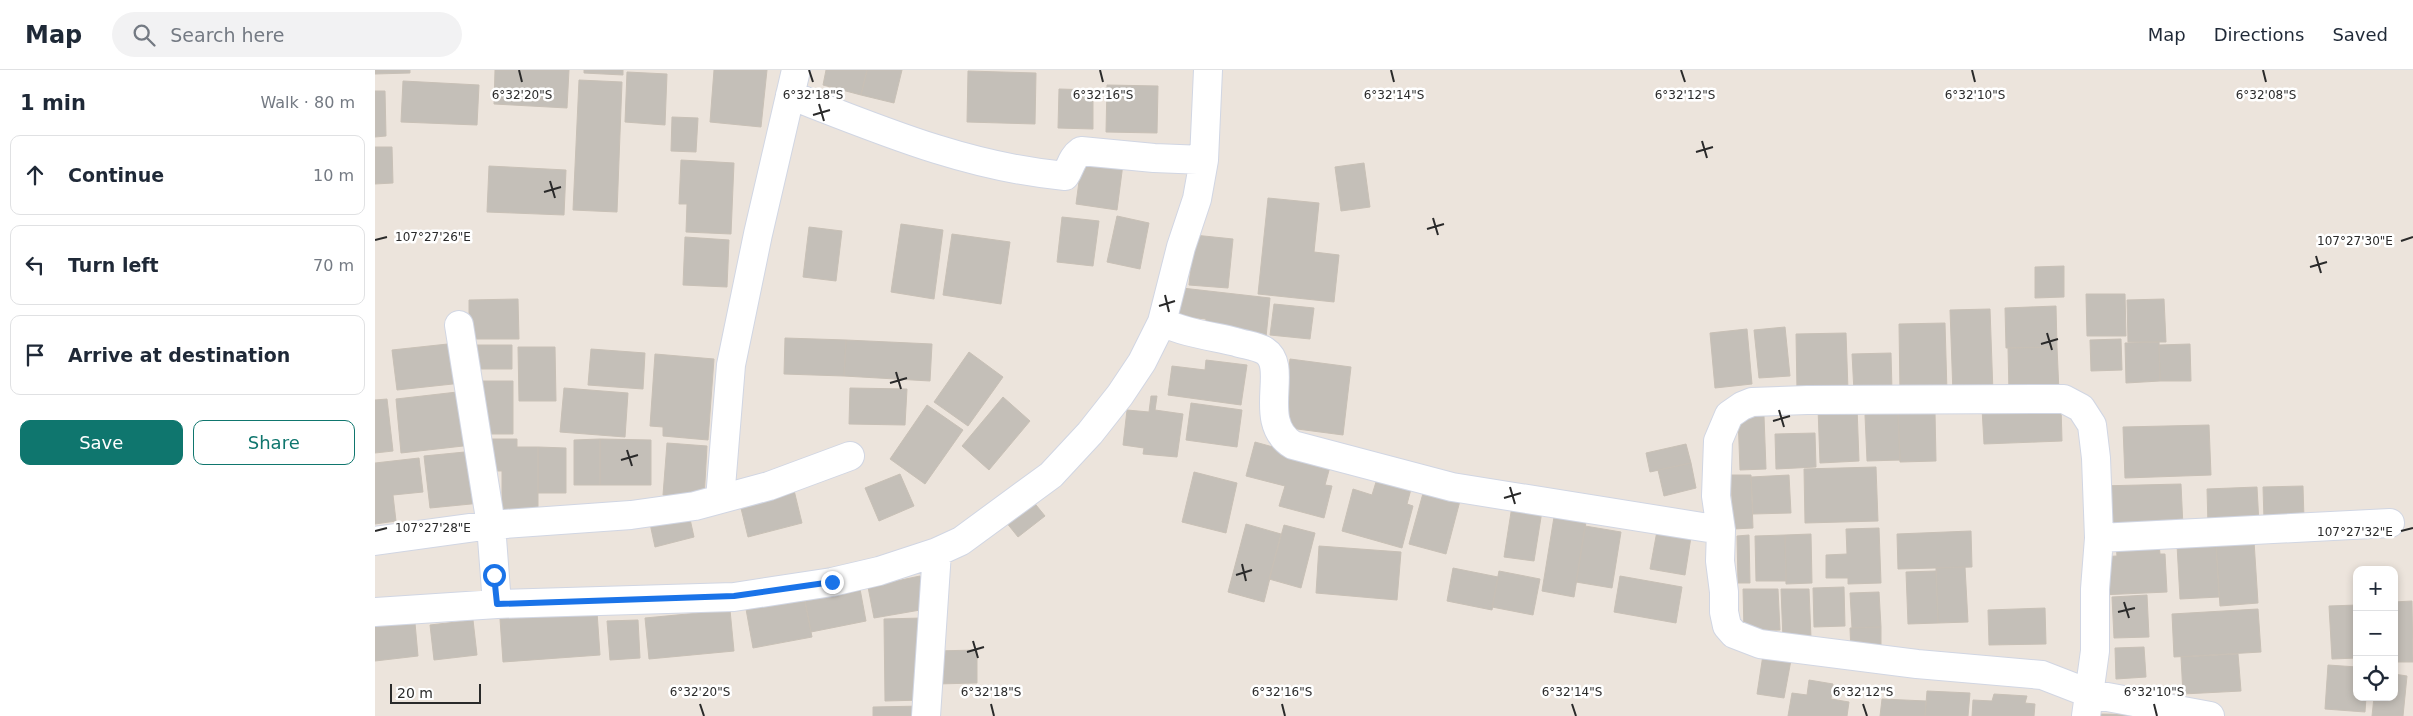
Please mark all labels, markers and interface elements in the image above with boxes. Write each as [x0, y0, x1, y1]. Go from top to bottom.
search box [112, 12, 462, 57]
text: Map [25, 21, 82, 49]
icon: search [130, 21, 158, 49]
text: Search here [170, 24, 284, 46]
text: Map [2148, 24, 2186, 45]
text: Directions [2214, 24, 2304, 45]
text: Saved [2332, 24, 2388, 45]
text: 6°32'20"S [492, 88, 552, 102]
text: 6°32'18"S [783, 88, 843, 102]
text: 6°32'16"S [1073, 88, 1133, 102]
text: 6°32'14"S [1364, 88, 1424, 102]
text: 6°32'12"S [1655, 88, 1715, 102]
text: 6°32'10"S [1945, 88, 2005, 102]
text: 6°32'08"S [2236, 88, 2296, 102]
text: 1 min [20, 91, 86, 115]
text: Walk · 80 m [260, 93, 355, 112]
icon: ahead [21, 161, 49, 189]
text: Continue [68, 164, 164, 186]
text: 10 m [313, 166, 354, 185]
text: 107°27'26"E [395, 230, 471, 244]
text: 107°27'30"E [2317, 234, 2393, 248]
icon: left [21, 251, 49, 279]
text: Turn left [68, 254, 159, 276]
text: 70 m [313, 256, 354, 275]
icon: arrive [21, 341, 49, 369]
text: Arrive at destination [68, 344, 290, 366]
button: Save [20, 420, 183, 465]
button: Share [193, 420, 355, 465]
text: 107°27'28"E [395, 521, 471, 535]
text: 107°27'32"E [2317, 525, 2393, 539]
route start [483, 564, 506, 587]
map controls [2353, 566, 2398, 701]
button: + [2353, 566, 2398, 611]
route end [821, 571, 844, 594]
button: − [2353, 611, 2398, 656]
button: locate [2353, 656, 2398, 701]
scale bar [390, 681, 481, 704]
text: 20 m [397, 685, 433, 701]
text: 6°32'20"S [670, 685, 730, 699]
text: 6°32'18"S [961, 685, 1021, 699]
text: 6°32'16"S [1252, 685, 1312, 699]
text: 6°32'14"S [1542, 685, 1602, 699]
text: 6°32'12"S [1833, 685, 1893, 699]
text: 6°32'10"S [2124, 685, 2184, 699]

